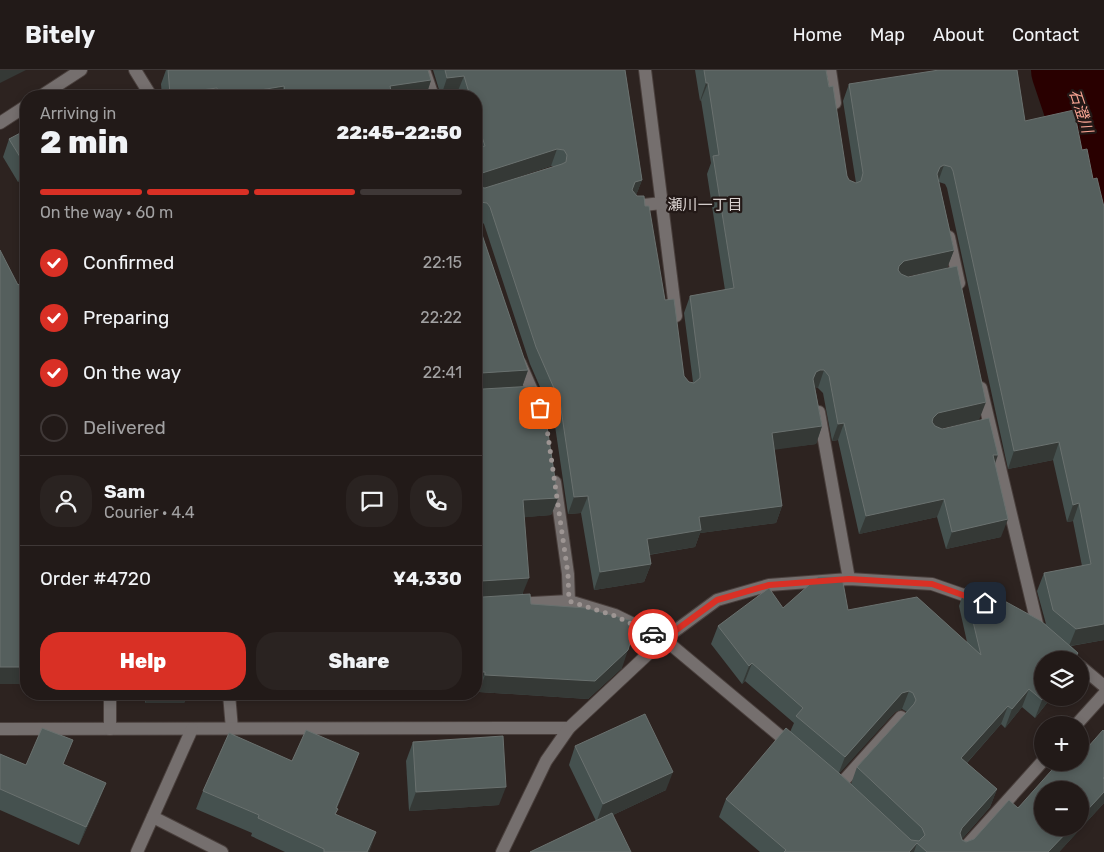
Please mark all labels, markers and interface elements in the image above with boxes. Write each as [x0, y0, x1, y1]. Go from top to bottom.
text: Bitely [25, 21, 95, 49]
text: Home [793, 24, 842, 46]
text: Map [870, 24, 905, 46]
text: About [933, 24, 984, 46]
text: Contact [1012, 24, 1079, 46]
water label: 石澄川 [1065, 87, 1097, 137]
text: Arriving in [40, 104, 116, 123]
text: 22:45–22:50 [336, 121, 462, 144]
text: 2 min [40, 123, 129, 161]
district label: 瀬川一丁目 [667, 196, 743, 214]
text: On the way · 60 m [40, 203, 173, 222]
icon: check [40, 249, 68, 277]
text: Confirmed [83, 251, 174, 274]
text: 22:15 [423, 253, 462, 272]
icon: check [40, 304, 68, 332]
text: Preparing [83, 306, 169, 329]
text: 22:22 [420, 308, 462, 327]
icon: check [40, 359, 68, 387]
text: On the way [83, 361, 181, 384]
text: 22:41 [423, 363, 462, 382]
pin [519, 387, 561, 429]
icon: bag [526, 394, 554, 422]
text: Delivered [83, 416, 166, 439]
button: person [40, 475, 92, 527]
button: chat [346, 475, 398, 527]
button: phone [410, 475, 462, 527]
text: Sam [104, 480, 145, 503]
text: Courier · 4.4 [104, 503, 195, 522]
text: Order #4720 [40, 567, 151, 590]
text: ¥4,330 [393, 567, 462, 590]
pin [964, 582, 1006, 624]
icon: home [971, 589, 999, 617]
courier [628, 609, 678, 659]
icon: car [639, 620, 667, 648]
button: Help [40, 632, 246, 690]
button: Share [256, 632, 462, 690]
map controls [1034, 651, 1089, 836]
button: layers [1034, 651, 1089, 706]
button: + [1034, 716, 1089, 771]
button: − [1034, 781, 1089, 836]

